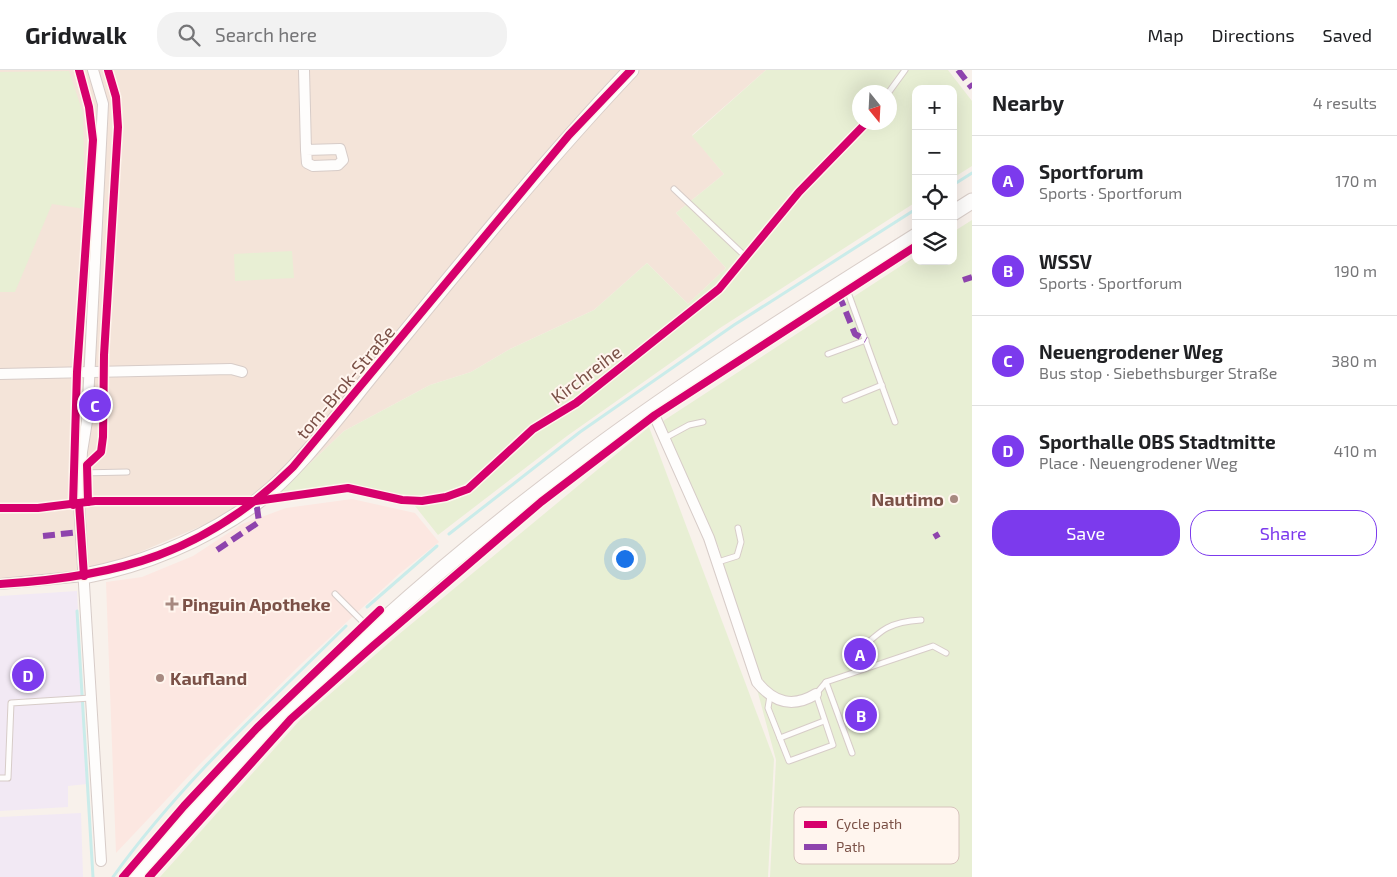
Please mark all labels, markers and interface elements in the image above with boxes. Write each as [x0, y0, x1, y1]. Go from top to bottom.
search box [157, 12, 507, 57]
text: Gridwalk [25, 20, 127, 49]
icon: search [175, 21, 203, 49]
text: Search here [215, 23, 317, 46]
text: Map [1147, 24, 1184, 46]
text: Directions [1212, 24, 1295, 46]
text: Saved [1323, 24, 1372, 46]
north arrow [852, 85, 897, 130]
map controls [912, 85, 957, 265]
button: + [912, 85, 957, 130]
text: Nearby [992, 90, 1064, 115]
text: 4 results [1313, 93, 1377, 112]
button: − [912, 130, 957, 175]
text: Sportforum [1039, 160, 1144, 183]
text: A [1003, 171, 1013, 190]
text: 170 m [1335, 171, 1377, 190]
button: locate [912, 175, 957, 220]
text: Sports · Sportforum [1039, 183, 1182, 202]
button: layers [912, 220, 957, 265]
text: WSSV [1039, 250, 1092, 273]
text: B [1003, 261, 1013, 280]
text: 190 m [1334, 261, 1377, 280]
text: Sports · Sportforum [1039, 273, 1182, 292]
street label: tom-Brok-Straße [291, 321, 399, 443]
street label: Kirchreihe [546, 340, 626, 408]
text: Neuengrodener Weg [1039, 340, 1223, 363]
text: C [1003, 351, 1013, 370]
text: 380 m [1331, 351, 1377, 370]
text: Bus stop · Siebethsburger Straße [1039, 363, 1277, 382]
pin: C [79, 386, 111, 424]
text: Sporthalle OBS Stadtmitte [1039, 430, 1276, 453]
text: D [1003, 441, 1013, 460]
text: 410 m [1334, 441, 1377, 460]
text: Place · Neuengrodener Weg [1039, 453, 1238, 472]
place label: Nautimo [871, 488, 944, 510]
marker: Nautimo [948, 493, 960, 505]
button: Save [992, 510, 1180, 556]
button: Share [1190, 510, 1377, 556]
your location [612, 546, 638, 572]
place label: Pinguin Apotheke [182, 593, 331, 615]
marker: Pinguin Apotheke [166, 598, 178, 610]
pin: A [844, 635, 876, 673]
pin: D [12, 656, 44, 694]
place label: Kaufland [170, 667, 247, 689]
marker: Kaufland [154, 672, 166, 684]
pin: B [845, 696, 877, 734]
legend [794, 807, 959, 864]
text: Cycle path [836, 815, 902, 832]
text: Path [836, 838, 865, 855]

